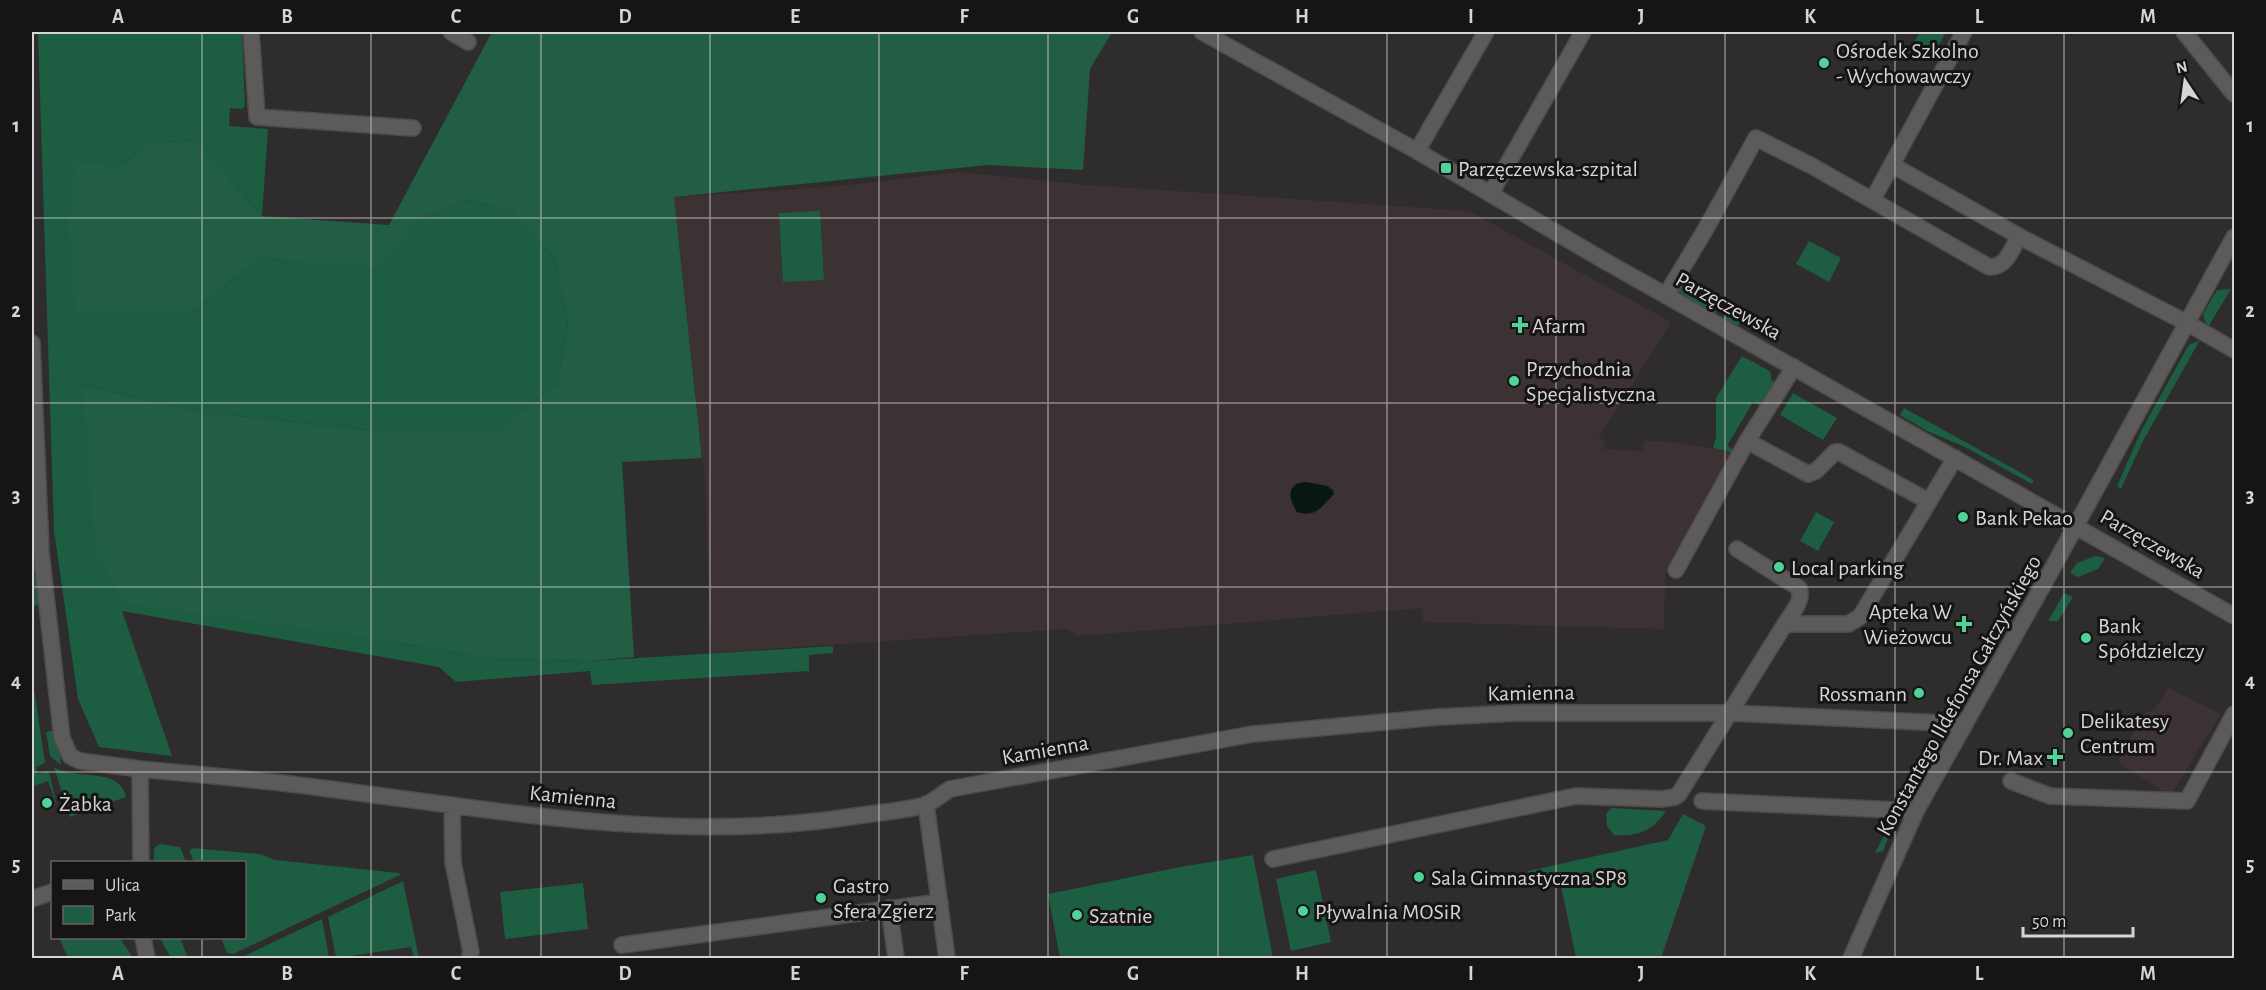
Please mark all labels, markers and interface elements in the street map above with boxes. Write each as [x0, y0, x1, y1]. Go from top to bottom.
text: A [112, 7, 124, 27]
text: B [281, 7, 293, 27]
text: C [451, 7, 462, 27]
text: D [618, 7, 632, 27]
text: E [790, 7, 800, 27]
text: F [959, 7, 969, 27]
text: G [1127, 7, 1139, 27]
text: H [1295, 7, 1309, 27]
text: I [1468, 7, 1474, 27]
text: J [1638, 7, 1644, 27]
text: K [1804, 7, 1816, 27]
text: L [1975, 7, 1984, 27]
text: M [2140, 7, 2156, 27]
place label: Ośrodek Szkolno - Wychowawczy [1836, 40, 1979, 87]
north arrow [2155, 51, 2215, 111]
marker: Ośrodek Szkolno - Wychowawczy [1817, 56, 1831, 70]
text: N [2175, 58, 2189, 76]
text: 1 [12, 116, 20, 136]
text: 1 [2246, 116, 2254, 136]
place label: Parzęczewska-szpital [1458, 158, 1638, 180]
marker: Parzęczewska-szpital [1439, 161, 1453, 175]
street label: Parzęczewska [1672, 268, 1785, 344]
text: 2 [11, 301, 21, 321]
text: 2 [2245, 301, 2255, 321]
place label: Afarm [1532, 315, 1586, 337]
marker: Afarm [1513, 318, 1527, 332]
place label: Przychodnia Specjalistyczna [1526, 358, 1656, 405]
marker: Przychodnia Specjalistyczna [1507, 374, 1521, 388]
text: 3 [12, 486, 20, 506]
text: 3 [2246, 486, 2254, 506]
street label: Parzęczewska [2096, 505, 2209, 583]
place label: Bank Pekao [1975, 507, 2073, 529]
marker: Bank Pekao [1956, 510, 1970, 524]
street label: Konstantego Ildefonsa Gałczyńskiego [1872, 552, 2045, 839]
place label: Local parking [1791, 557, 1904, 579]
marker: Local parking [1772, 560, 1786, 574]
place label: Apteka W Wieżowcu [1863, 601, 1952, 648]
place label: Bank Spółdzielczy [2098, 615, 2205, 662]
marker: Apteka W Wieżowcu [1957, 617, 1971, 631]
marker: Bank Spółdzielczy [2079, 631, 2093, 645]
text: 4 [11, 671, 21, 691]
text: 4 [2245, 671, 2255, 691]
street label: Kamienna [1487, 681, 1575, 705]
place label: Rossmann [1818, 683, 1907, 705]
marker: Rossmann [1912, 686, 1926, 700]
place label: Delikatesy Centrum [2080, 710, 2170, 757]
marker: Delikatesy Centrum [2061, 726, 2075, 740]
street label: Kamienna [1000, 732, 1090, 768]
place label: Dr. Max [1978, 747, 2043, 769]
marker: Dr. Max [2048, 750, 2062, 764]
street label: Kamienna [528, 781, 618, 813]
place label: Żabka [59, 793, 112, 815]
marker: Żabka [40, 796, 54, 810]
text: 5 [12, 855, 20, 875]
text: 5 [2246, 855, 2254, 875]
legend [51, 861, 246, 939]
place label: Sala Gimnastyczna SP8 [1431, 867, 1627, 889]
marker: Sala Gimnastyczna SP8 [1412, 870, 1426, 884]
place label: Gastro Sfera Zgierz [833, 875, 934, 922]
text: Ulica [105, 877, 140, 895]
marker: Gastro Sfera Zgierz [814, 891, 828, 905]
scale bar [2023, 900, 2132, 938]
place label: Pływalnia MOSiR [1315, 901, 1461, 923]
marker: Pływalnia MOSiR [1296, 904, 1310, 918]
place label: Szatnie [1089, 905, 1152, 927]
text: Park [105, 907, 137, 925]
marker: Szatnie [1070, 908, 1084, 922]
text: 50 m [2032, 913, 2066, 931]
text: A [112, 964, 124, 984]
text: B [281, 964, 293, 984]
text: C [451, 964, 462, 984]
text: D [618, 964, 632, 984]
text: E [790, 964, 800, 984]
text: F [959, 964, 969, 984]
text: G [1127, 964, 1139, 984]
text: H [1295, 964, 1309, 984]
text: I [1468, 964, 1474, 984]
text: J [1638, 964, 1644, 984]
text: K [1804, 964, 1816, 984]
text: L [1975, 964, 1984, 984]
text: M [2140, 964, 2156, 984]

